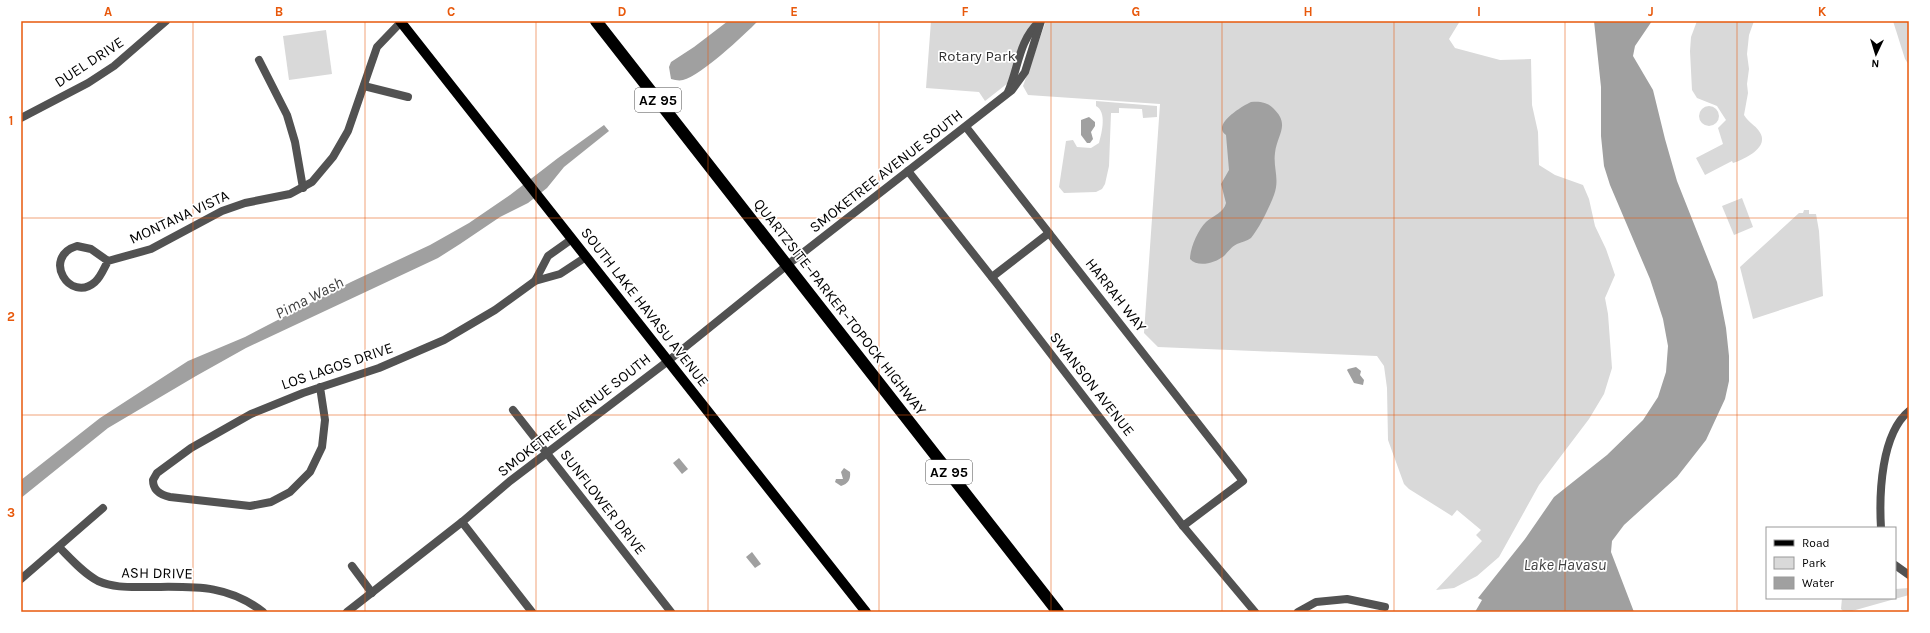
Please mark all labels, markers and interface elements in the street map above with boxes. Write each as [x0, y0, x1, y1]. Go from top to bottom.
text: A [104, 4, 112, 19]
text: B [275, 4, 283, 19]
text: C [447, 4, 455, 19]
text: D [618, 4, 627, 19]
text: E [790, 4, 798, 19]
text: F [961, 4, 969, 19]
text: G [1132, 4, 1140, 19]
text: H [1303, 4, 1313, 19]
text: I [1477, 4, 1481, 19]
text: J [1648, 4, 1654, 19]
text: K [1818, 4, 1827, 19]
street label: DUEL DRIVE [51, 33, 127, 91]
north arrow [1856, 34, 1896, 74]
park label: Rotary Park [938, 47, 1016, 65]
text: N [1871, 57, 1880, 70]
road number: AZ 95 [635, 88, 681, 112]
street label: SMOKETREE AVENUE SOUTH [806, 106, 966, 236]
text: 1 [9, 113, 13, 128]
street label: MONTANA VISTA [126, 186, 232, 248]
street label: QUARTZSITE–PARKER–TOPOCK HIGHWAY [750, 195, 931, 419]
street label: SOUTH LAKE HAVASU AVENUE [577, 224, 713, 390]
street label: HARRAH WAY [1082, 255, 1151, 336]
water label: Pima Wash [272, 272, 346, 323]
text: 2 [7, 309, 15, 324]
street label: SWANSON AVENUE [1046, 328, 1138, 440]
street label: LOS LAGOS DRIVE [279, 338, 395, 394]
street label: SMOKETREE AVENUE SOUTH [494, 350, 654, 480]
street label: SUNFLOWER DRIVE [556, 446, 650, 558]
road number: AZ 95 [926, 460, 972, 484]
text: 3 [7, 505, 15, 520]
legend [1766, 527, 1896, 599]
text: Road [1802, 536, 1830, 550]
water label: Lake Havasu [1523, 555, 1607, 574]
text: Park [1802, 556, 1827, 570]
street label: ASH DRIVE [121, 563, 193, 583]
text: Water [1802, 576, 1835, 590]

